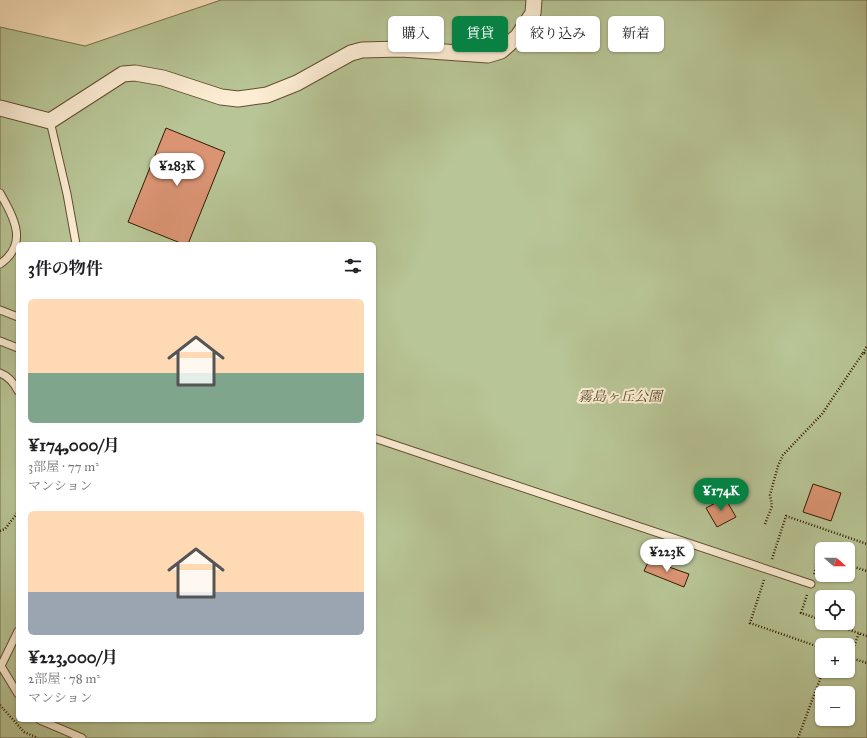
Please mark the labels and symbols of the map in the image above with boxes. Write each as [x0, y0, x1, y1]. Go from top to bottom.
pin: ¥283K [149, 153, 205, 187]
park label: 霧島ヶ丘公園 [578, 388, 664, 405]
pin: ¥174K [693, 478, 749, 512]
pin: ¥223K [639, 539, 695, 573]
north arrow [815, 542, 855, 582]

